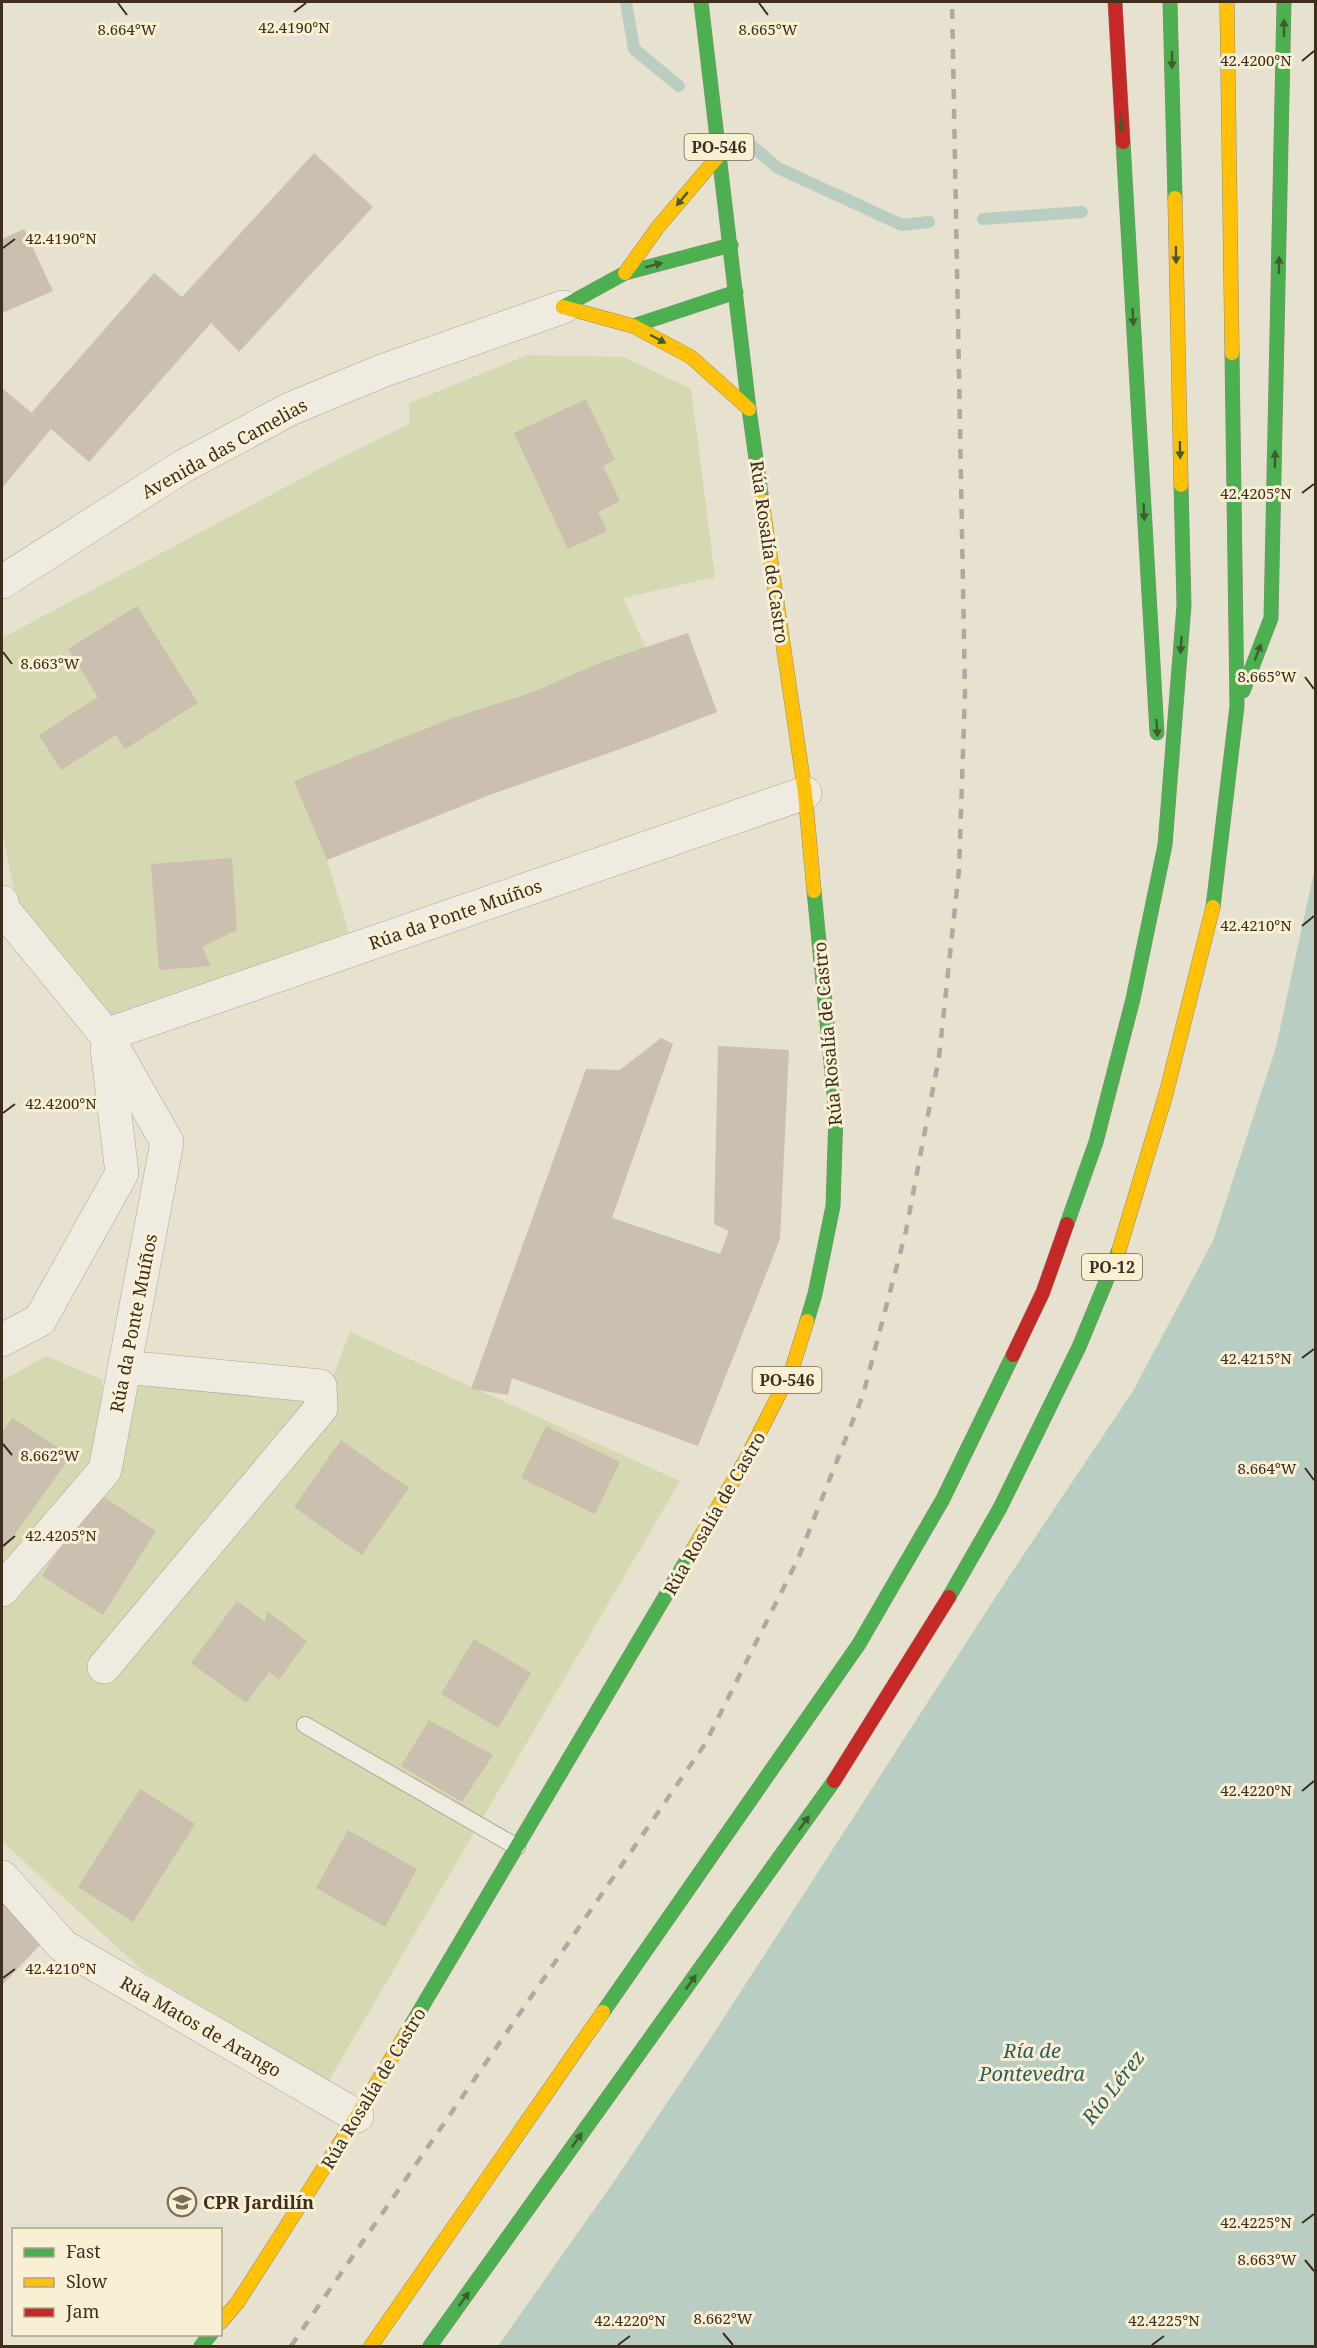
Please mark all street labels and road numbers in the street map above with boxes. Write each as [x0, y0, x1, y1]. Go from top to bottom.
road number: PO-546 [684, 134, 754, 160]
street label: Avenida das Camelias [137, 392, 311, 504]
street label: Rúa Rosalía de Castro [745, 459, 795, 645]
street label: Rúa da Ponte Muíños [365, 873, 545, 955]
street label: Rúa Rosalía de Castro [807, 941, 847, 1127]
street label: Rúa da Ponte Muíños [104, 1232, 162, 1414]
road number: PO-12 [1082, 1254, 1142, 1280]
road number: PO-546 [752, 1367, 822, 1393]
street label: Rúa Rosalía de Castro [657, 1427, 771, 1599]
street label: Rúa Matos de Arango [116, 1970, 286, 2082]
street label: Rúa Rosalía de Castro [315, 2003, 431, 2173]

